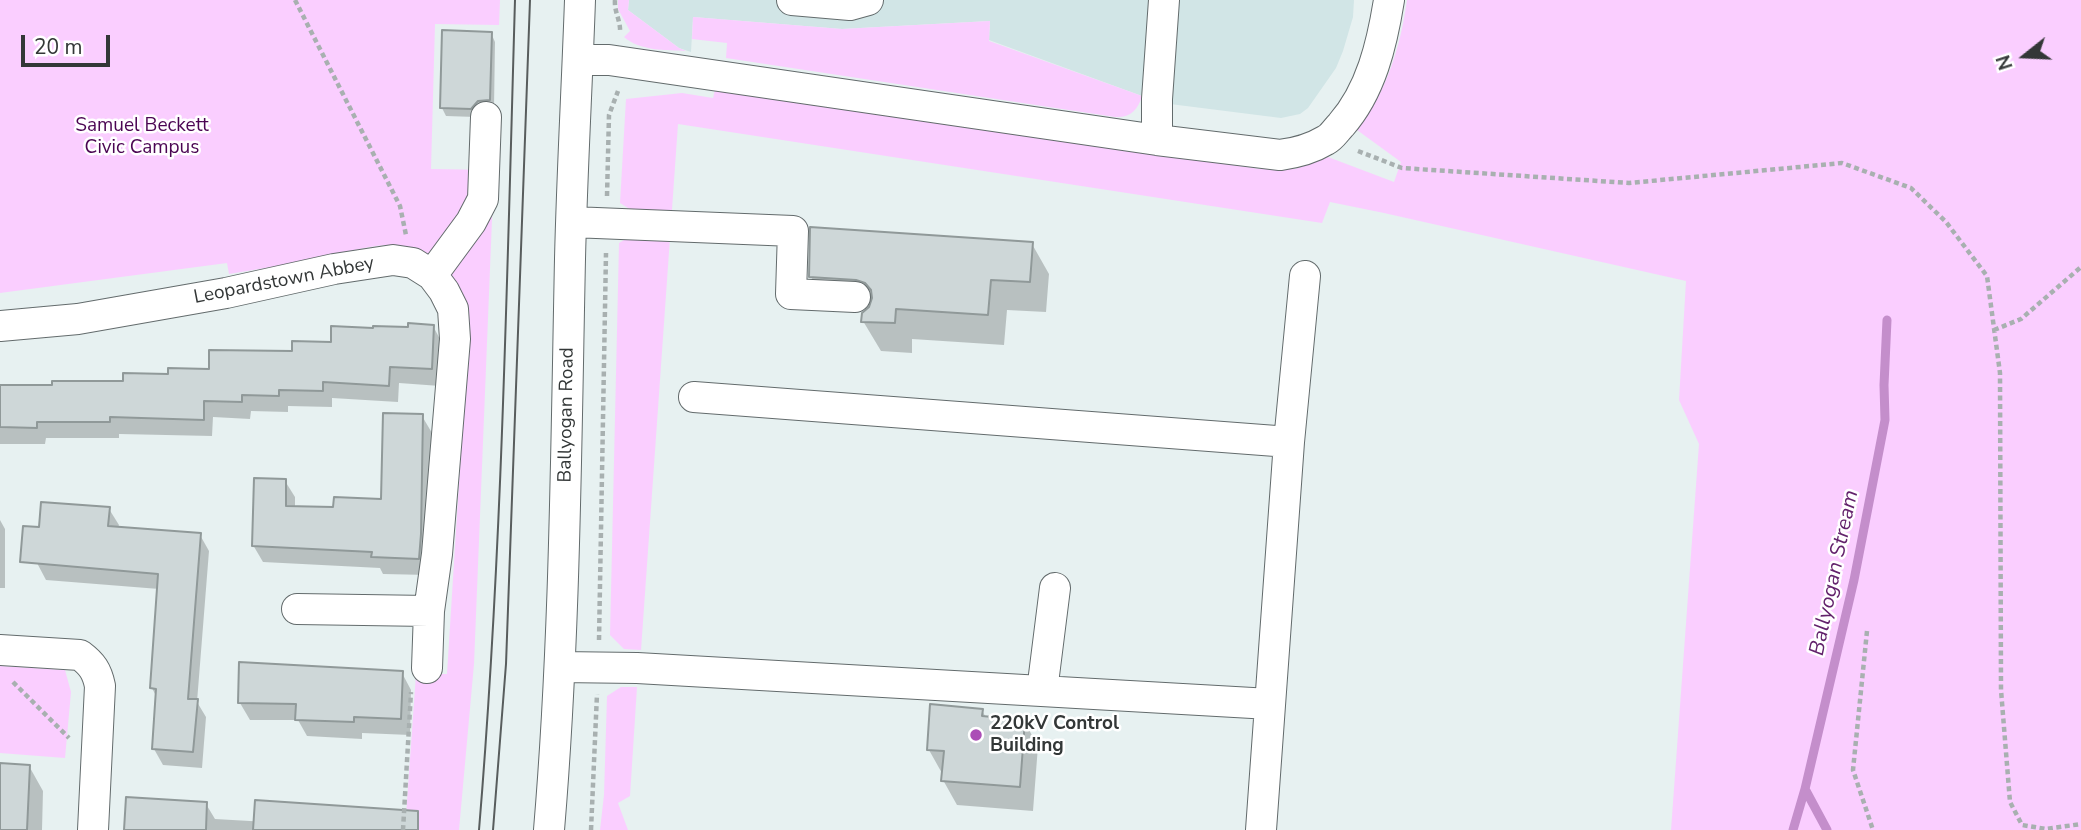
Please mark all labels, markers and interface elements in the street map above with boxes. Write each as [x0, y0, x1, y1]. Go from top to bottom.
scale bar [24, 21, 114, 65]
north arrow [1990, 21, 2060, 91]
text: 20 m [34, 33, 83, 61]
text: N [1990, 52, 2020, 73]
park label: Samuel Beckett Civic Campus [75, 115, 209, 159]
street label: Leopardstown Abbey [192, 252, 376, 310]
street label: Ballyogan Road [554, 347, 580, 483]
water label: Ballyogan Stream [1805, 488, 1865, 658]
place label: 220kV Control Building [990, 713, 1119, 757]
marker: 220kV Control Building [968, 727, 984, 743]

